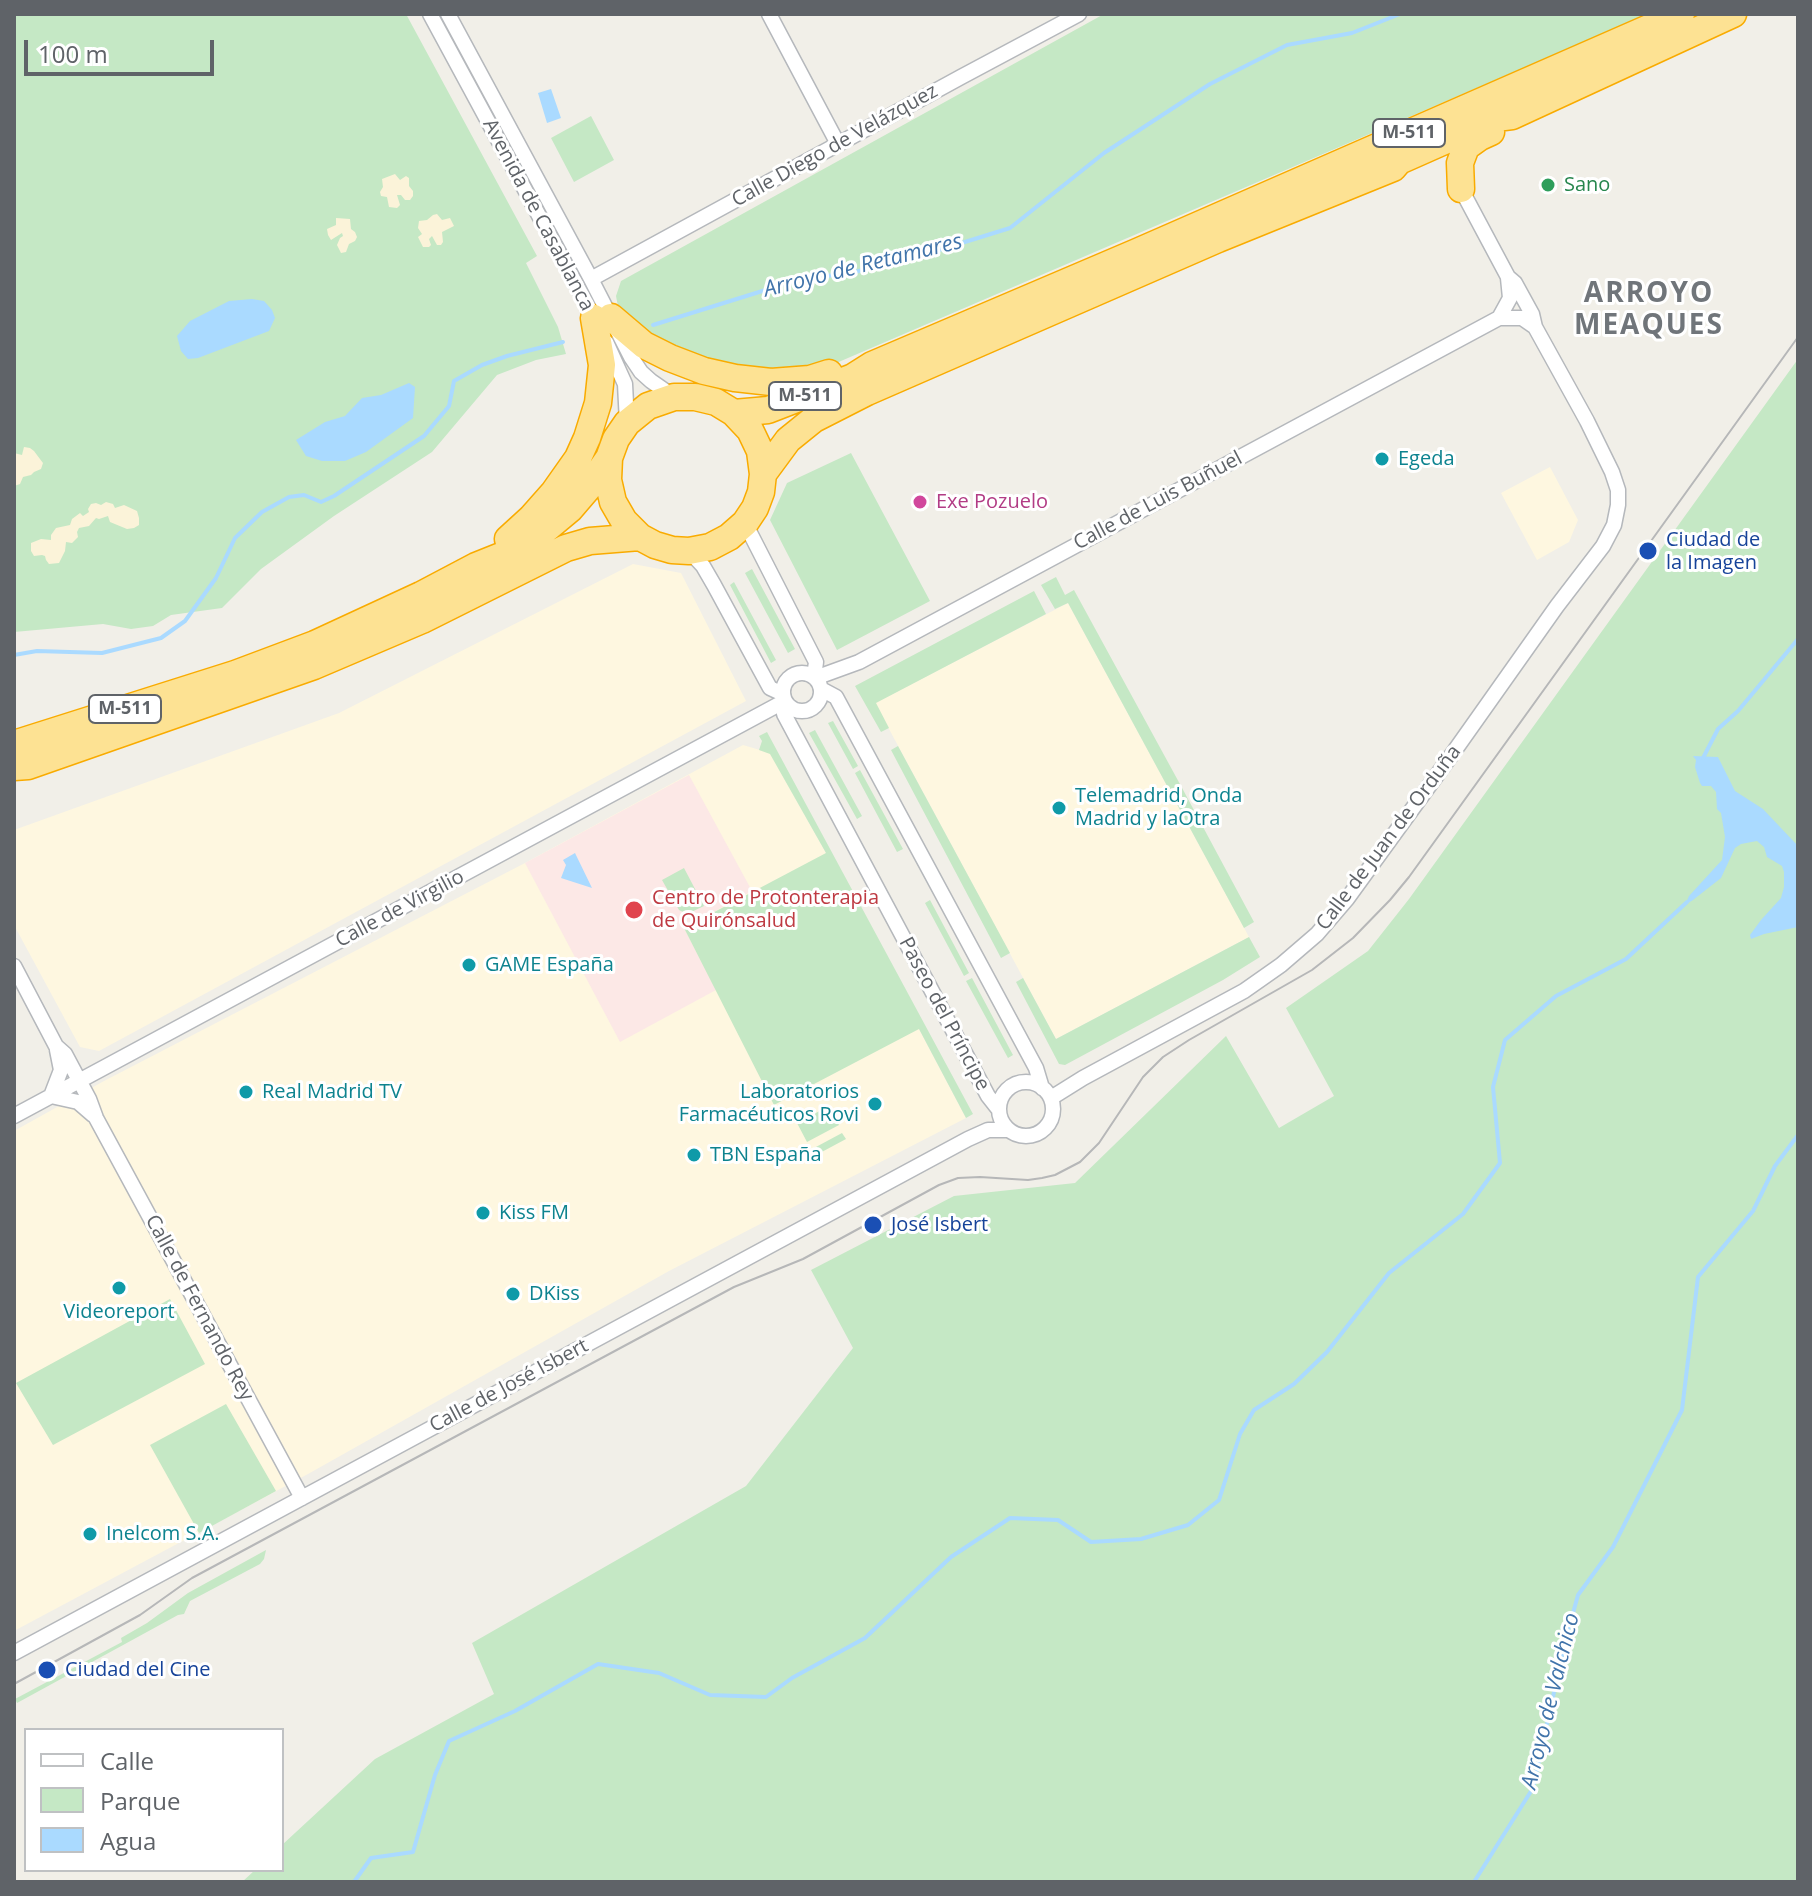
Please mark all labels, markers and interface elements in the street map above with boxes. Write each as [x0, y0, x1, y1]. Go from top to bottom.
scale bar [28, 24, 218, 74]
text: 100 m [38, 37, 108, 70]
street label: Calle Diego de Velázquez [728, 79, 942, 213]
street label: Avenida de Casablanca [477, 115, 599, 315]
road number: M-511 [1373, 119, 1445, 147]
place label: Sano [1564, 173, 1610, 197]
marker: Sano [1539, 176, 1557, 194]
water label: Arroyo de Retamares [761, 229, 965, 303]
district label: ARROYO MEAQUES [1574, 277, 1724, 343]
road number: M-511 [769, 382, 841, 410]
street label: Calle de Luis Buñuel [1070, 446, 1246, 556]
place label: Egeda [1398, 447, 1455, 471]
marker: Egeda [1373, 450, 1391, 468]
place label: Exe Pozuelo [936, 490, 1048, 514]
marker: Exe Pozuelo [911, 493, 929, 511]
place label: Ciudad de la Imagen [1666, 528, 1760, 575]
marker: Ciudad de la Imagen [1637, 540, 1659, 562]
road number: M-511 [89, 695, 161, 723]
street label: Calle de Juan de Orduña [1312, 741, 1466, 935]
place label: Telemadrid, Onda Madrid y laOtra [1075, 784, 1242, 831]
marker: Telemadrid, Onda Madrid y laOtra [1050, 799, 1068, 817]
street label: Calle de Virgilio [332, 865, 468, 953]
place label: Centro de Protonterapia de Quirónsalud [652, 886, 879, 933]
marker: Centro de Protonterapia de Quirónsalud [623, 899, 645, 921]
street label: Paseo del Príncipe [893, 933, 995, 1095]
place label: GAME España [485, 953, 614, 977]
marker: GAME España [460, 956, 478, 974]
place label: Real Madrid TV [262, 1080, 402, 1104]
place label: Laboratorios Farmacéuticos Rovi [679, 1080, 859, 1127]
marker: Real Madrid TV [237, 1083, 255, 1101]
marker: Laboratorios Farmacéuticos Rovi [866, 1095, 884, 1113]
place label: TBN España [710, 1143, 822, 1167]
marker: TBN España [685, 1146, 703, 1164]
place label: Kiss FM [499, 1201, 569, 1225]
marker: Kiss FM [474, 1204, 492, 1222]
street label: Calle de Fernando Rey [140, 1211, 258, 1405]
place label: José Isbert [891, 1213, 988, 1237]
marker: José Isbert [862, 1214, 884, 1236]
marker: Videoreport [110, 1279, 128, 1297]
place label: DKiss [529, 1282, 580, 1306]
marker: DKiss [504, 1285, 522, 1303]
place label: Videoreport [63, 1300, 175, 1324]
street label: Calle de José Isbert [426, 1334, 592, 1438]
place label: Inelcom S.A. [106, 1522, 220, 1546]
marker: Inelcom S.A. [81, 1525, 99, 1543]
water label: Arroyo de Valchico [1516, 1610, 1586, 1792]
place label: Ciudad del Cine [65, 1658, 211, 1682]
marker: Ciudad del Cine [36, 1659, 58, 1681]
legend [24, 1728, 284, 1872]
text: Calle [100, 1744, 154, 1777]
text: Parque [100, 1784, 180, 1817]
text: Agua [100, 1824, 156, 1857]

